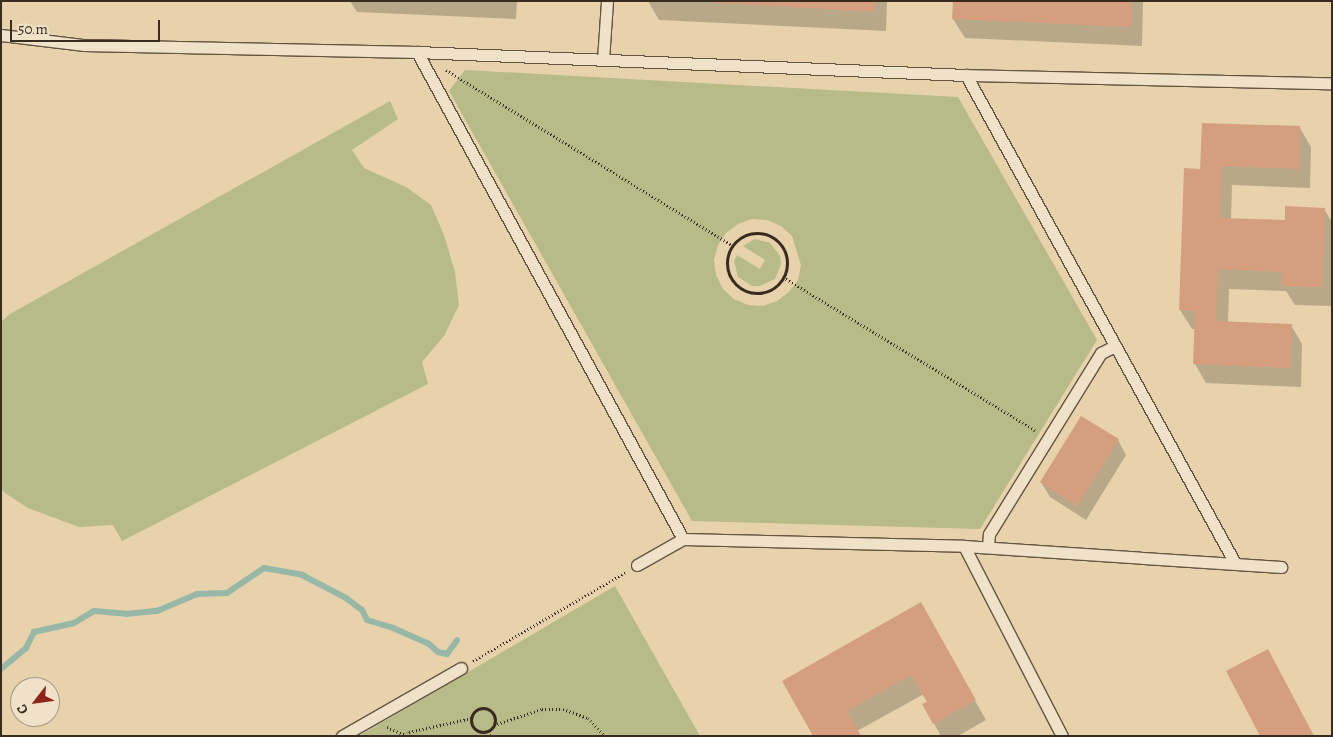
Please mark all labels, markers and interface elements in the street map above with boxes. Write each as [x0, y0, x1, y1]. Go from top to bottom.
scale bar [12, 10, 162, 42]
text: 50 m [18, 19, 48, 39]
north arrow [10, 677, 60, 727]
text: С [12, 701, 33, 718]

